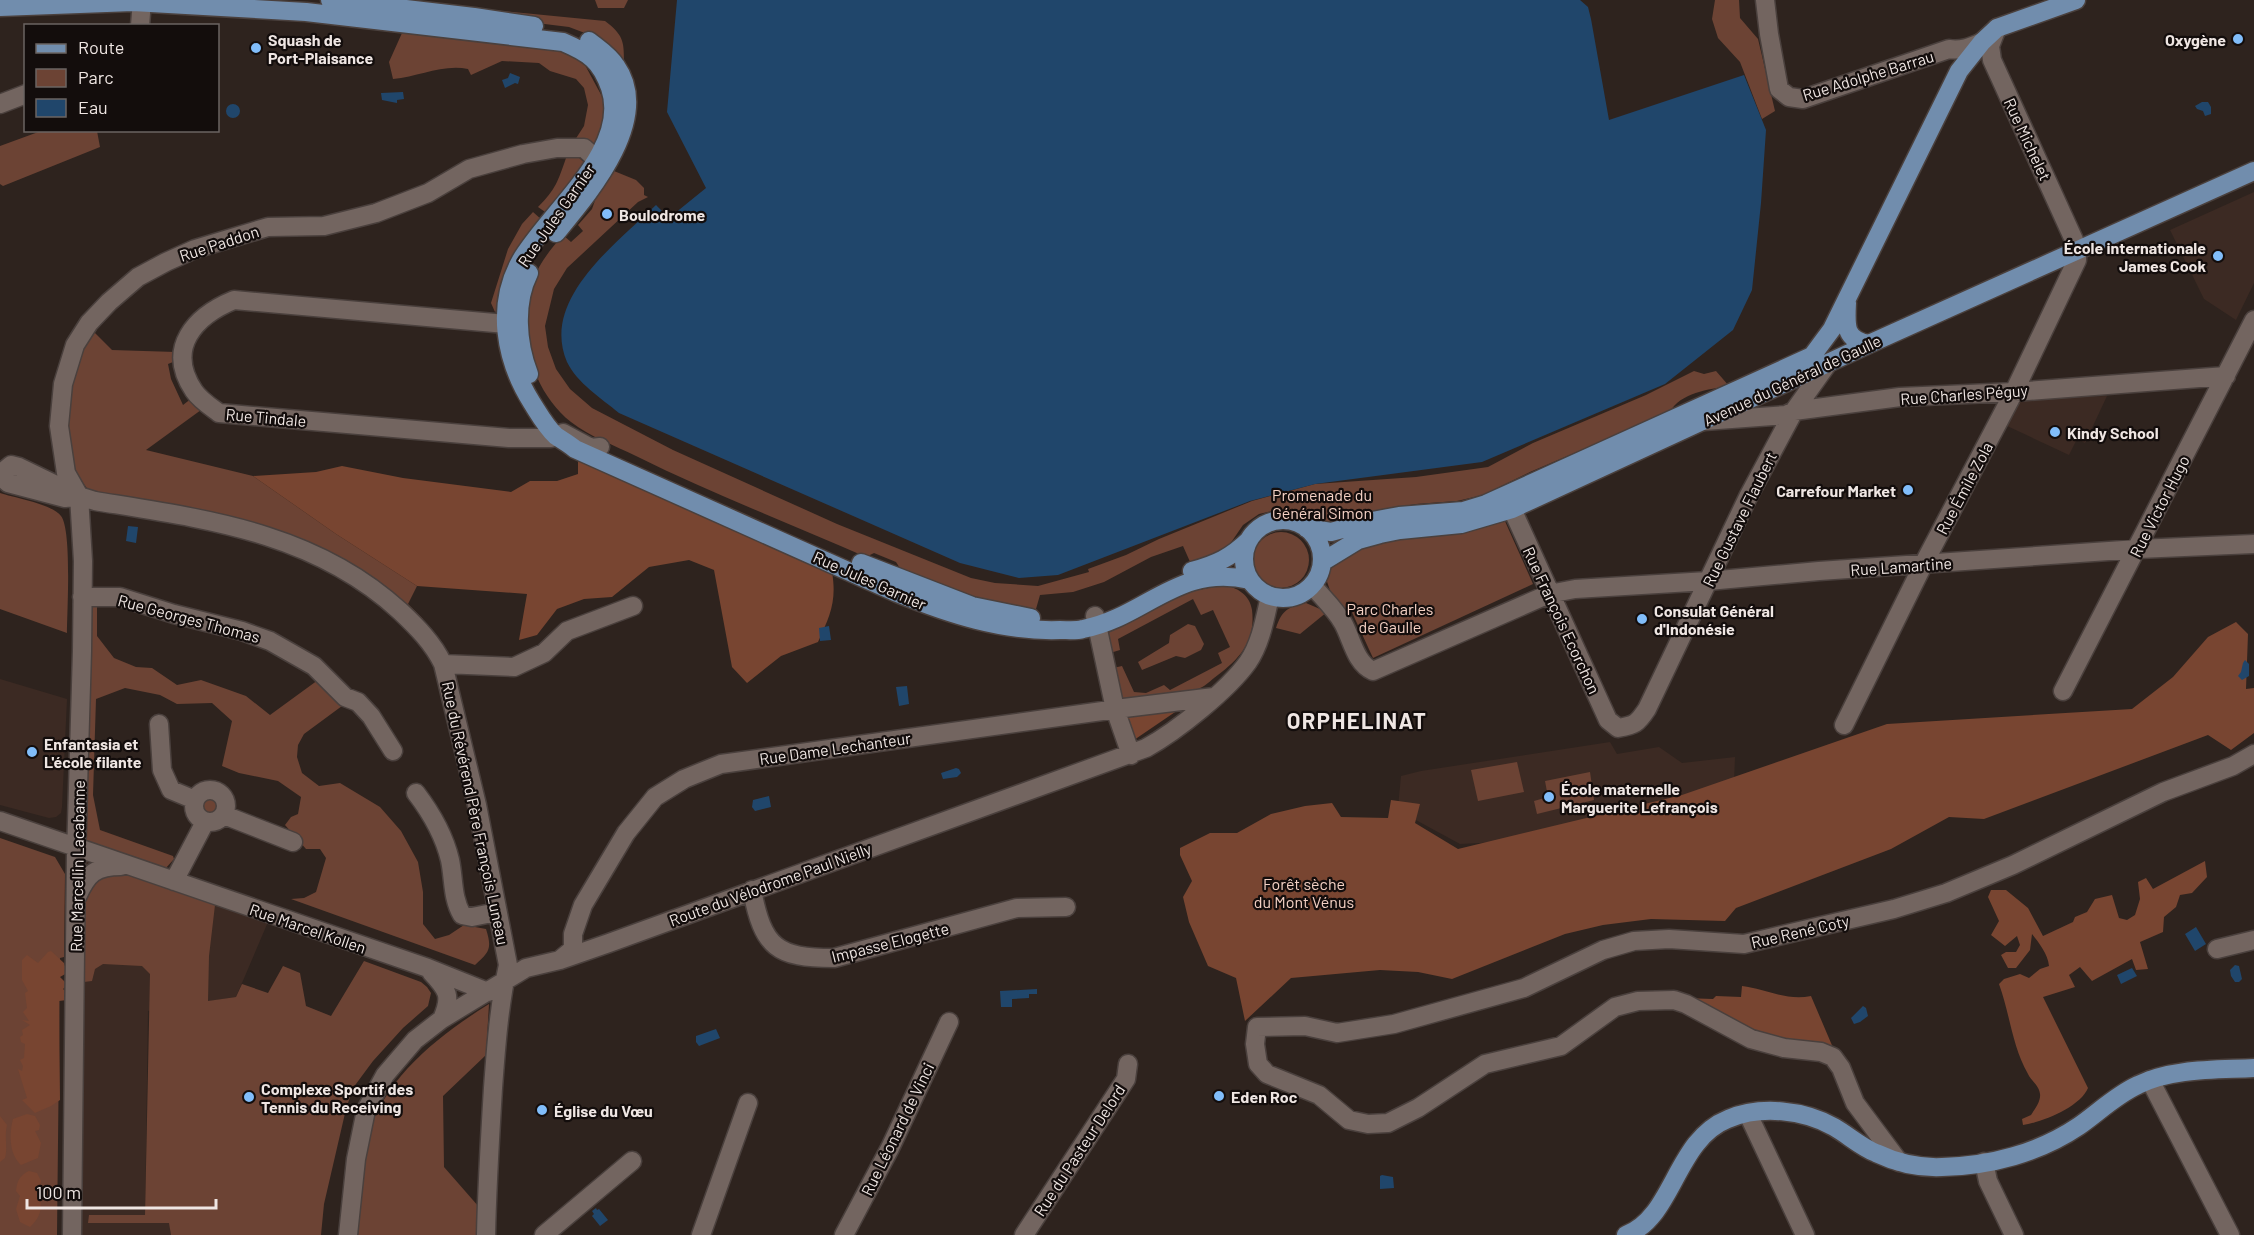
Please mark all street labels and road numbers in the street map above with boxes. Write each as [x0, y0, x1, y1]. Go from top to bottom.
street label: Rue Adolphe Barrau [1800, 46, 1936, 104]
street label: Rue Michelet [2001, 95, 2055, 183]
street label: Rue Jules Garnier [513, 160, 599, 270]
street label: Rue Paddon [177, 221, 261, 265]
street label: Avenue du Général de Gaulle [1700, 330, 1884, 430]
street label: Rue Charles Péguy [1900, 380, 2029, 408]
street label: Rue Tindale [225, 404, 307, 430]
street label: Rue Émile Zola [1932, 439, 1996, 537]
street label: Rue Gustave Flaubert [1698, 448, 1780, 590]
street label: Rue Victor Hugo [2125, 452, 2193, 560]
street label: Rue François Ecorchon [1520, 543, 1604, 697]
street label: Rue Jules Garnier [811, 547, 930, 613]
street label: Rue Lamartine [1850, 553, 1952, 579]
street label: Rue Georges Thomas [116, 590, 262, 646]
street label: Rue du Révérend Père François Luneau [439, 679, 513, 947]
street label: Rue Dame Lechanteur [758, 728, 912, 768]
street label: Rue Marcellin Lacabanne [66, 780, 88, 952]
street label: Route du Vélodrome Paul Nielly [666, 838, 874, 929]
street label: Rue Marcel Kollen [247, 899, 369, 957]
street label: Rue René Coty [1749, 910, 1852, 952]
street label: Impasse Elogette [829, 918, 951, 966]
street label: Rue Léonard de Vinci [857, 1059, 937, 1199]
street label: Rue du Pasteur Delord [1029, 1081, 1129, 1219]

